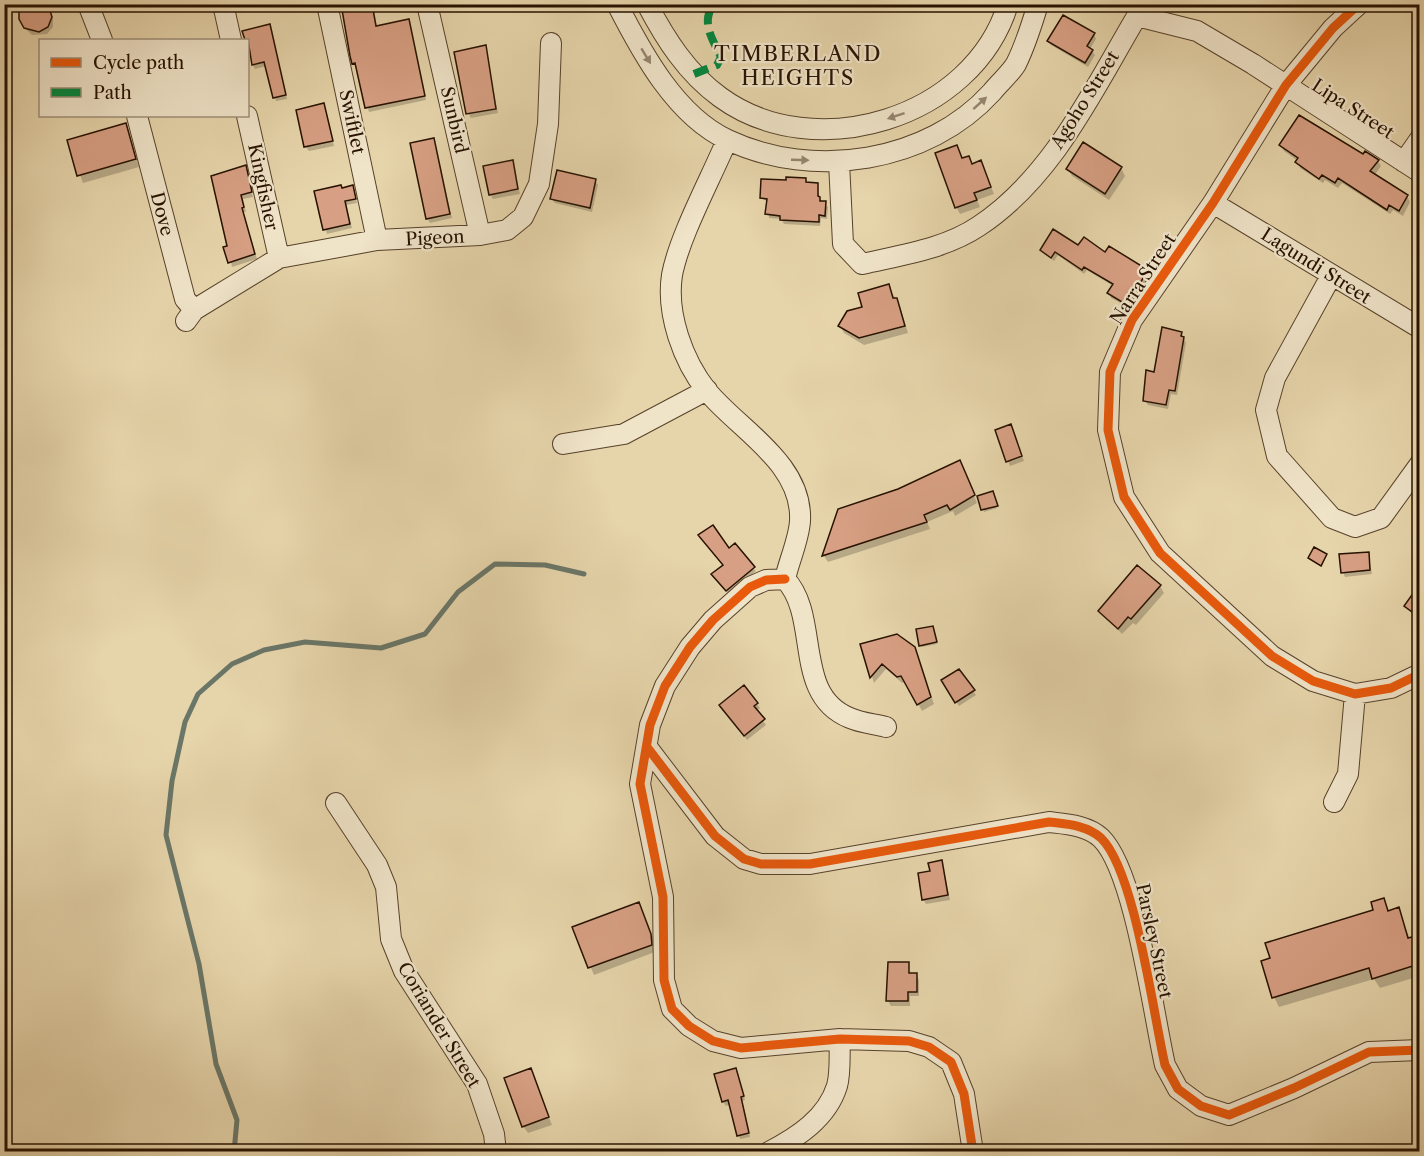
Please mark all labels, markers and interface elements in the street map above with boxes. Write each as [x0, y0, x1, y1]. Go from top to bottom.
legend [39, 39, 249, 117]
district label: TIMBERLAND HEIGHTS [714, 41, 882, 90]
street label: Agoho Street [1046, 46, 1124, 154]
one-way arrow [640, 48, 651, 64]
text: Cycle path [93, 52, 184, 74]
street label: Lipa Street [1308, 74, 1399, 144]
text: Path [93, 82, 132, 104]
street label: Sunbird [436, 84, 472, 156]
street label: Swiftlet [334, 88, 370, 157]
one-way arrow [972, 97, 987, 110]
one-way arrow [887, 111, 905, 121]
street label: Kingfisher [243, 141, 283, 233]
one-way arrow [791, 156, 810, 165]
street label: Dove [146, 190, 178, 238]
street label: Lagundi Street [1257, 223, 1376, 309]
street label: Pigeon [405, 225, 465, 251]
street label: Narra Street [1105, 229, 1181, 329]
street label: Parsley Street [1131, 882, 1177, 1001]
street label: Coriander Street [393, 958, 486, 1092]

